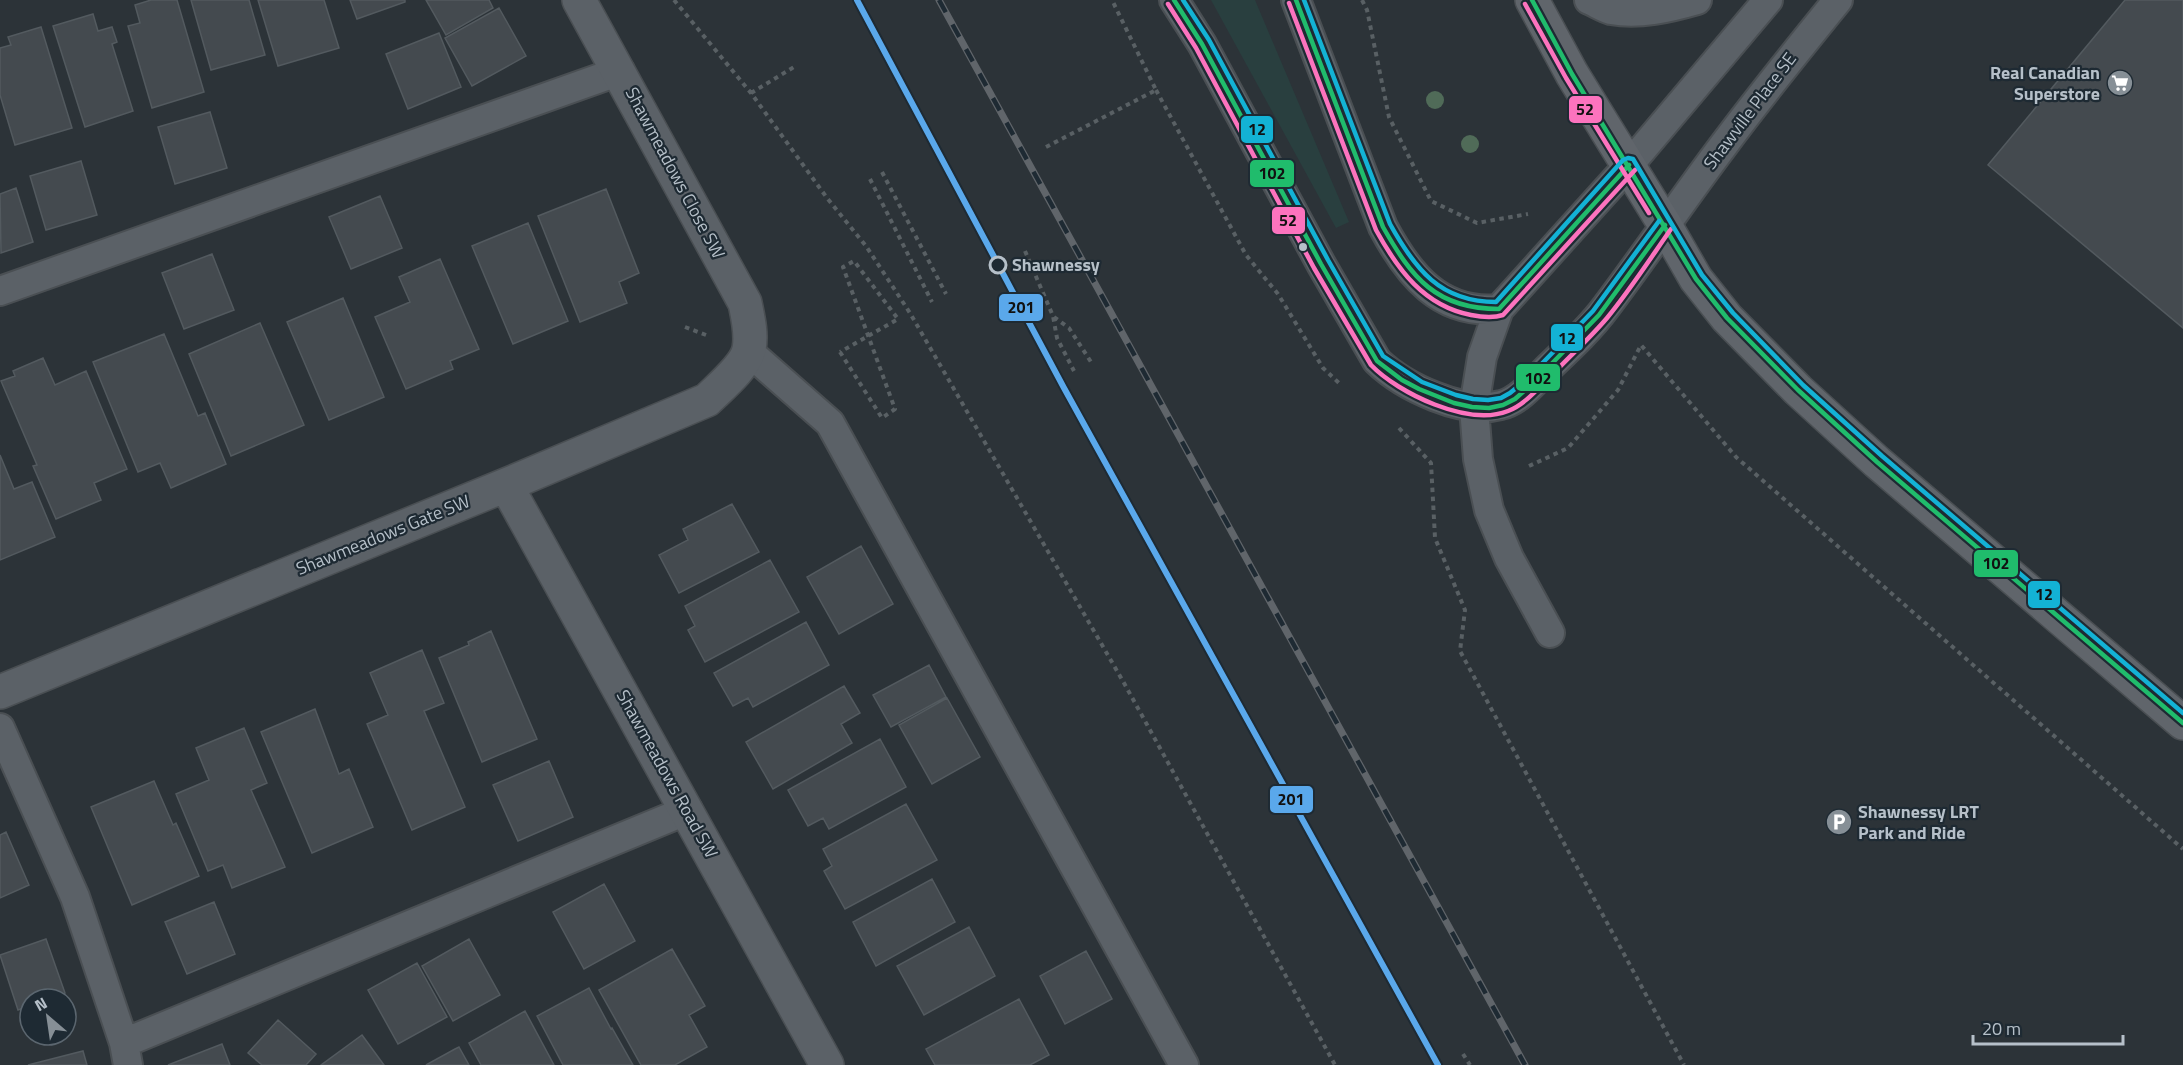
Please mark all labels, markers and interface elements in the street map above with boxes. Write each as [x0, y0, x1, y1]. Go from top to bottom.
street label: Shawville Place SE [1697, 46, 1803, 175]
place label: Real Canadian Superstore [1990, 59, 2100, 107]
supermarket icon: Real Canadian Superstore [2105, 68, 2135, 98]
street label: Shawmeadows Close SW [619, 82, 732, 263]
line badge: 52 [1568, 95, 1603, 124]
text: 52 [1576, 97, 1594, 121]
line badge: 12 [1240, 115, 1274, 144]
text: 12 [1248, 117, 1266, 141]
line badge: 102 [1249, 159, 1295, 188]
text: 102 [1259, 161, 1285, 185]
line badge: 52 [1271, 206, 1306, 235]
text: 52 [1279, 208, 1297, 232]
unlabelled marker [1297, 241, 1309, 253]
place label: Shawnessy [1012, 251, 1100, 278]
marker: Shawnessy [989, 256, 1007, 274]
line badge: 201 [998, 293, 1044, 322]
text: 201 [1008, 295, 1034, 319]
line badge: 12 [1550, 323, 1584, 352]
text: 12 [1558, 326, 1576, 350]
line badge: 102 [1515, 363, 1561, 392]
text: 102 [1525, 366, 1551, 390]
street label: Shawmeadows Gate SW [292, 487, 474, 582]
line badge: 102 [1973, 549, 2019, 578]
text: 102 [1983, 551, 2009, 575]
line badge: 12 [2027, 580, 2061, 609]
text: 12 [2035, 582, 2053, 606]
street label: Shawmeadows Road SW [610, 685, 725, 863]
line badge: 201 [1269, 785, 1314, 814]
text: 201 [1278, 787, 1304, 811]
place label: Shawnessy LRT Park and Ride [1858, 798, 1979, 846]
parking icon: Shawnessy LRT Park and Ride [1824, 807, 1854, 837]
north arrow [18, 987, 78, 1047]
text: N [30, 991, 51, 1017]
scale bar [1973, 1008, 2123, 1046]
text: 20 m [1982, 1015, 2021, 1042]

